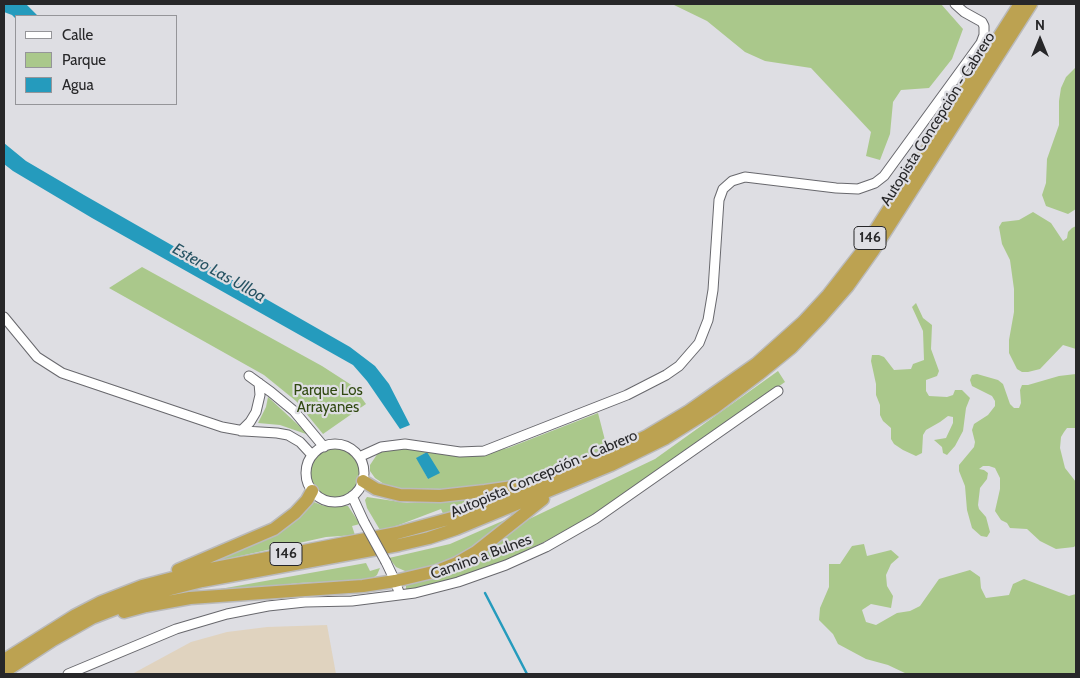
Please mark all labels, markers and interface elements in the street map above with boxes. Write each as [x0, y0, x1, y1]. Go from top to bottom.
legend [15, 15, 178, 105]
north arrow [1015, 15, 1065, 65]
text: N [1035, 16, 1045, 34]
text: Calle [62, 26, 93, 44]
street label: Autopista Concepción - Cabrero [877, 29, 999, 209]
text: Parque [62, 51, 106, 69]
text: Agua [62, 76, 94, 94]
road number: 146 [854, 227, 886, 250]
water label: Estero Las Ulloa [169, 240, 269, 306]
park label: Parque Los Arrayanes [293, 382, 363, 417]
street label: Autopista Concepción - Cabrero [448, 426, 640, 522]
street label: Camino a Bulnes [428, 530, 534, 584]
road number: 146 [270, 542, 302, 566]

